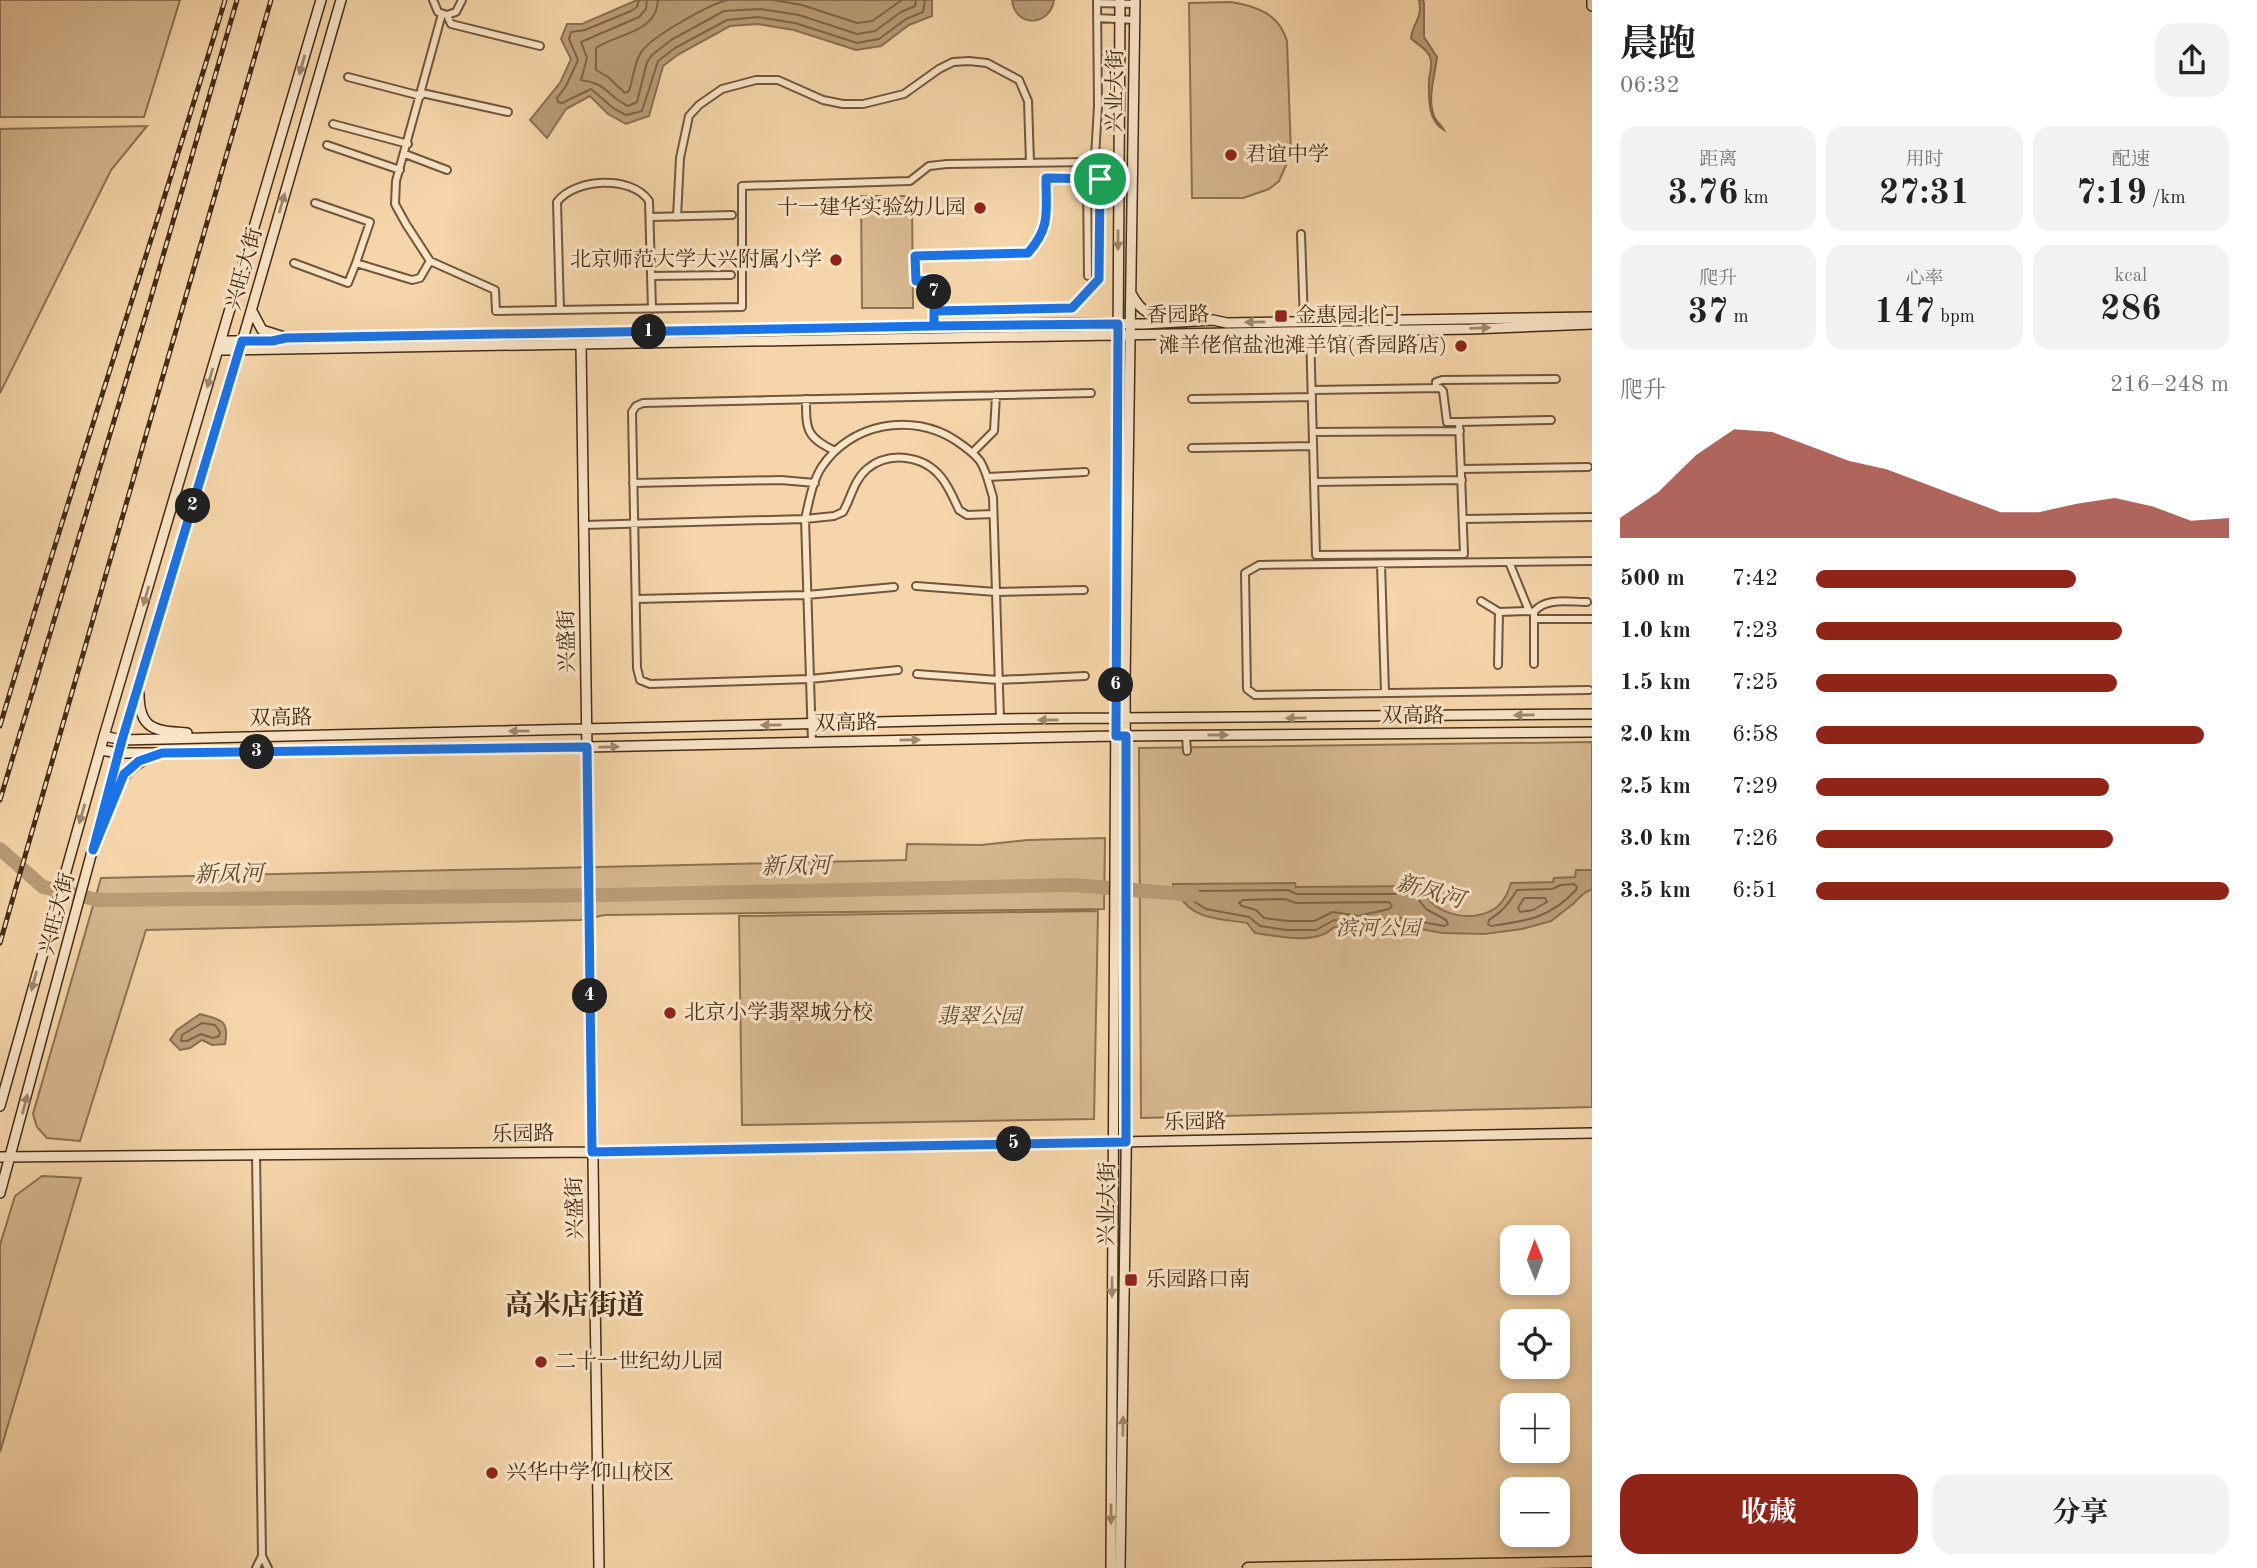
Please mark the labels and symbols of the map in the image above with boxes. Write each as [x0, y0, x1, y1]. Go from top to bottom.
street label: 兴业大街 [1103, 49, 1127, 133]
one-way arrow [296, 55, 307, 77]
place label: 君谊中学 [1245, 143, 1329, 166]
marker: 君谊中学 [1223, 147, 1239, 163]
pin [1070, 149, 1130, 209]
one-way arrow [278, 192, 288, 213]
place label: 十一建华实验幼儿园 [777, 196, 966, 219]
marker: 十一建华实验幼儿园 [972, 200, 988, 216]
street label: 兴旺大街 [221, 225, 267, 312]
one-way arrow [1113, 229, 1124, 251]
place label: 北京师范大学大兴附属小学 [570, 248, 822, 271]
marker: 北京师范大学大兴附属小学 [828, 252, 844, 268]
pin: 7 [916, 274, 951, 310]
street label: 香园路 [1146, 303, 1210, 327]
place label: 金惠园北门 [1295, 304, 1400, 327]
marker: 金惠园北门 [1273, 308, 1289, 324]
pin: 1 [632, 314, 666, 350]
one-way arrow [1243, 316, 1265, 328]
one-way arrow [1469, 323, 1491, 334]
place label: 滩羊佬倌盐池滩羊馆(香园路店) [1158, 334, 1447, 357]
marker: 滩羊佬倌盐池滩羊馆(香园路店) [1453, 338, 1469, 354]
one-way arrow [205, 368, 215, 389]
pin: 2 [176, 489, 210, 524]
one-way arrow [140, 586, 150, 607]
street label: 兴盛街 [554, 609, 579, 673]
pin: 6 [1098, 668, 1134, 702]
street label: 双高路 [1382, 704, 1445, 727]
street label: 双高路 [249, 706, 313, 730]
one-way arrow [1513, 709, 1535, 721]
street label: 双高路 [814, 711, 878, 735]
one-way arrow [1285, 712, 1307, 724]
one-way arrow [1036, 714, 1058, 726]
one-way arrow [760, 719, 782, 731]
one-way arrow [508, 726, 530, 737]
one-way arrow [1208, 729, 1230, 741]
pin: 3 [240, 734, 274, 770]
one-way arrow [900, 735, 922, 746]
one-way arrow [599, 741, 621, 753]
one-way arrow [76, 804, 86, 825]
water label: 新凤河 [761, 853, 835, 879]
water label: 新凤河 [194, 861, 268, 887]
street label: 兴旺大街 [35, 870, 79, 957]
water label: 新凤河 [1394, 870, 1471, 914]
park label: 滨河公园 [1336, 917, 1423, 940]
one-way arrow [28, 971, 39, 993]
pin: 4 [572, 978, 608, 1014]
place label: 北京小学翡翠城分校 [684, 1001, 873, 1024]
marker: 北京小学翡翠城分校 [662, 1005, 678, 1021]
park label: 翡翠公园 [937, 1005, 1024, 1028]
one-way arrow [20, 1093, 31, 1115]
street label: 乐园路 [1163, 1110, 1227, 1134]
street label: 乐园路 [491, 1122, 555, 1146]
pin: 5 [996, 1126, 1032, 1162]
street label: 兴业大街 [1095, 1162, 1119, 1246]
street label: 兴盛街 [562, 1176, 587, 1240]
north arrow [1500, 1225, 1570, 1295]
place label: 乐园路口南 [1145, 1268, 1250, 1291]
marker: 乐园路口南 [1123, 1272, 1139, 1288]
one-way arrow [1106, 1276, 1118, 1298]
district label: 高米店街道 [505, 1289, 645, 1321]
place label: 二十一世纪幼儿园 [555, 1350, 723, 1373]
marker: 二十一世纪幼儿园 [533, 1354, 549, 1370]
one-way arrow [1117, 1415, 1128, 1437]
place label: 兴华中学仰山校区 [506, 1461, 674, 1484]
marker: 兴华中学仰山校区 [484, 1465, 500, 1481]
one-way arrow [1105, 1504, 1117, 1526]

